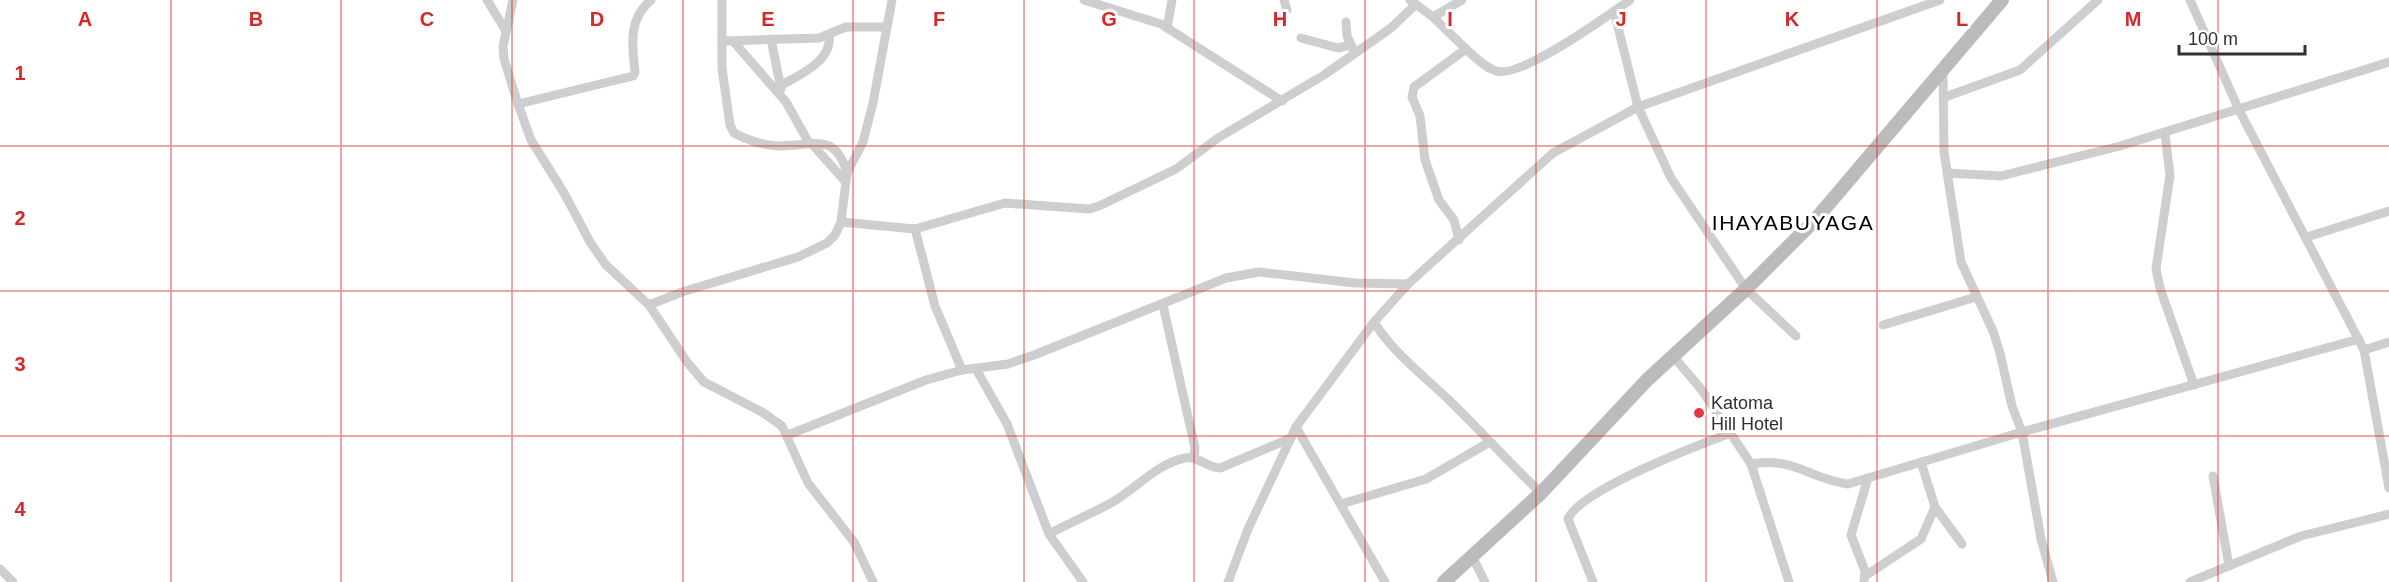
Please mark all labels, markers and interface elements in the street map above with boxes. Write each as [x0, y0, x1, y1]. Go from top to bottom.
text: A [78, 8, 92, 30]
text: B [249, 8, 263, 30]
text: C [420, 8, 434, 30]
text: D [590, 8, 604, 30]
text: E [761, 8, 775, 30]
text: F [933, 8, 945, 30]
text: G [1101, 8, 1117, 30]
text: H [1273, 8, 1287, 30]
text: I [1447, 8, 1453, 30]
text: J [1615, 8, 1627, 30]
text: K [1785, 8, 1800, 30]
text: L [1956, 8, 1968, 30]
text: M [2125, 8, 2141, 30]
scale bar [2179, 18, 2305, 56]
text: 100 m [2188, 29, 2238, 49]
text: 1 [14, 62, 26, 84]
text: 2 [14, 207, 26, 229]
district label: IHAYABUYAGA [1712, 211, 1874, 234]
text: 3 [14, 353, 26, 375]
place label: Katoma Hill Hotel [1711, 393, 1783, 434]
marker: Katoma Hill Hotel [1692, 406, 1706, 420]
text: 4 [14, 498, 26, 520]

